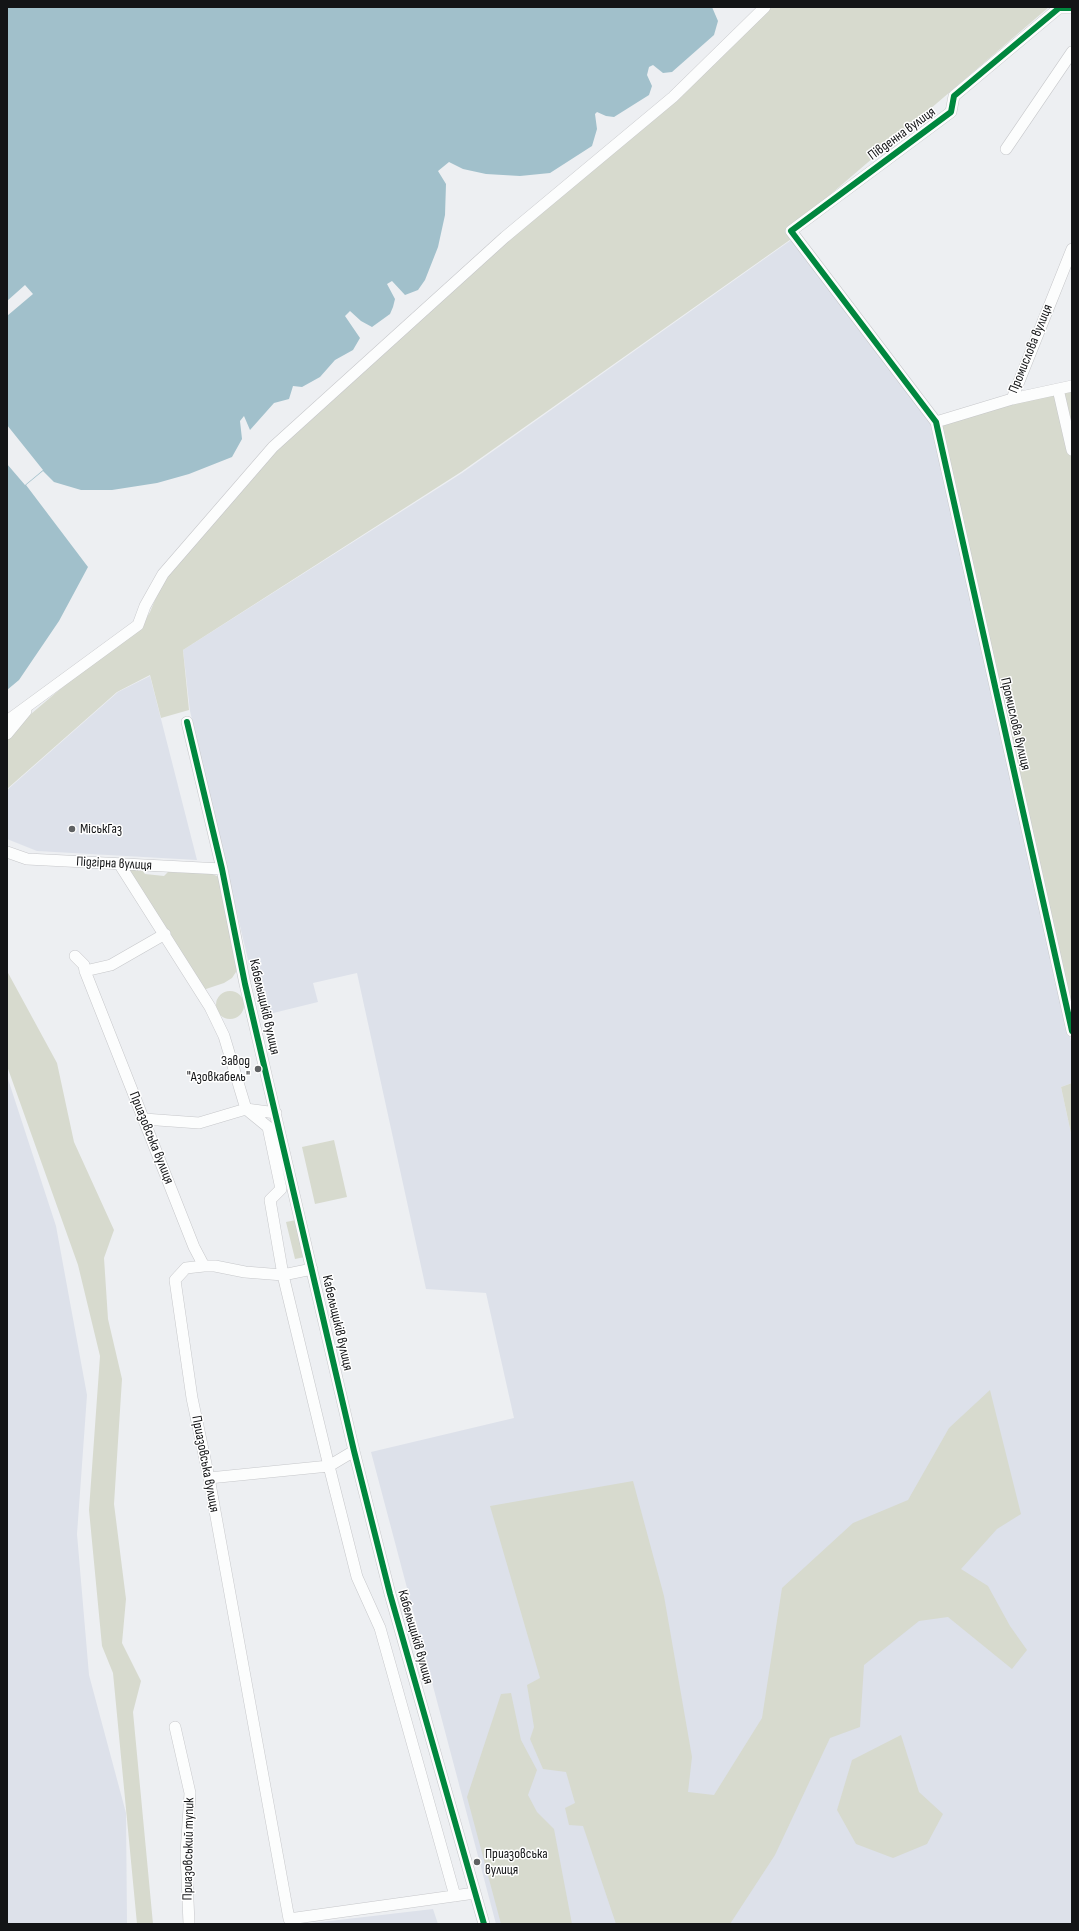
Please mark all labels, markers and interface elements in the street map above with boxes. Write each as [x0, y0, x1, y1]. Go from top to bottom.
street label: Південна вулиця [865, 104, 939, 164]
street label: Промислова вулиця [1006, 302, 1056, 396]
street label: Промислова вулиця [996, 676, 1034, 772]
place label: МіськГаз [80, 821, 122, 837]
marker: МіськГаз [67, 824, 77, 834]
street label: Підгірна вулиця [76, 854, 152, 874]
street label: Кабельщиків вулиця [245, 958, 283, 1056]
place label: Завод "Азовкабель" [187, 1053, 250, 1086]
marker: Завод "Азовкабель" [253, 1064, 263, 1074]
street label: Приазовська вулиця [125, 1089, 177, 1187]
street label: Кабельщиків вулиця [318, 1274, 356, 1372]
street label: Приазовська вулиця [187, 1414, 223, 1514]
street label: Кабельщиків вулиця [394, 1588, 436, 1686]
street label: Приазовський тупик [180, 1798, 198, 1900]
place label: Приазовська вулиця [485, 1846, 548, 1878]
marker: Приазовська вулиця [472, 1857, 482, 1867]

